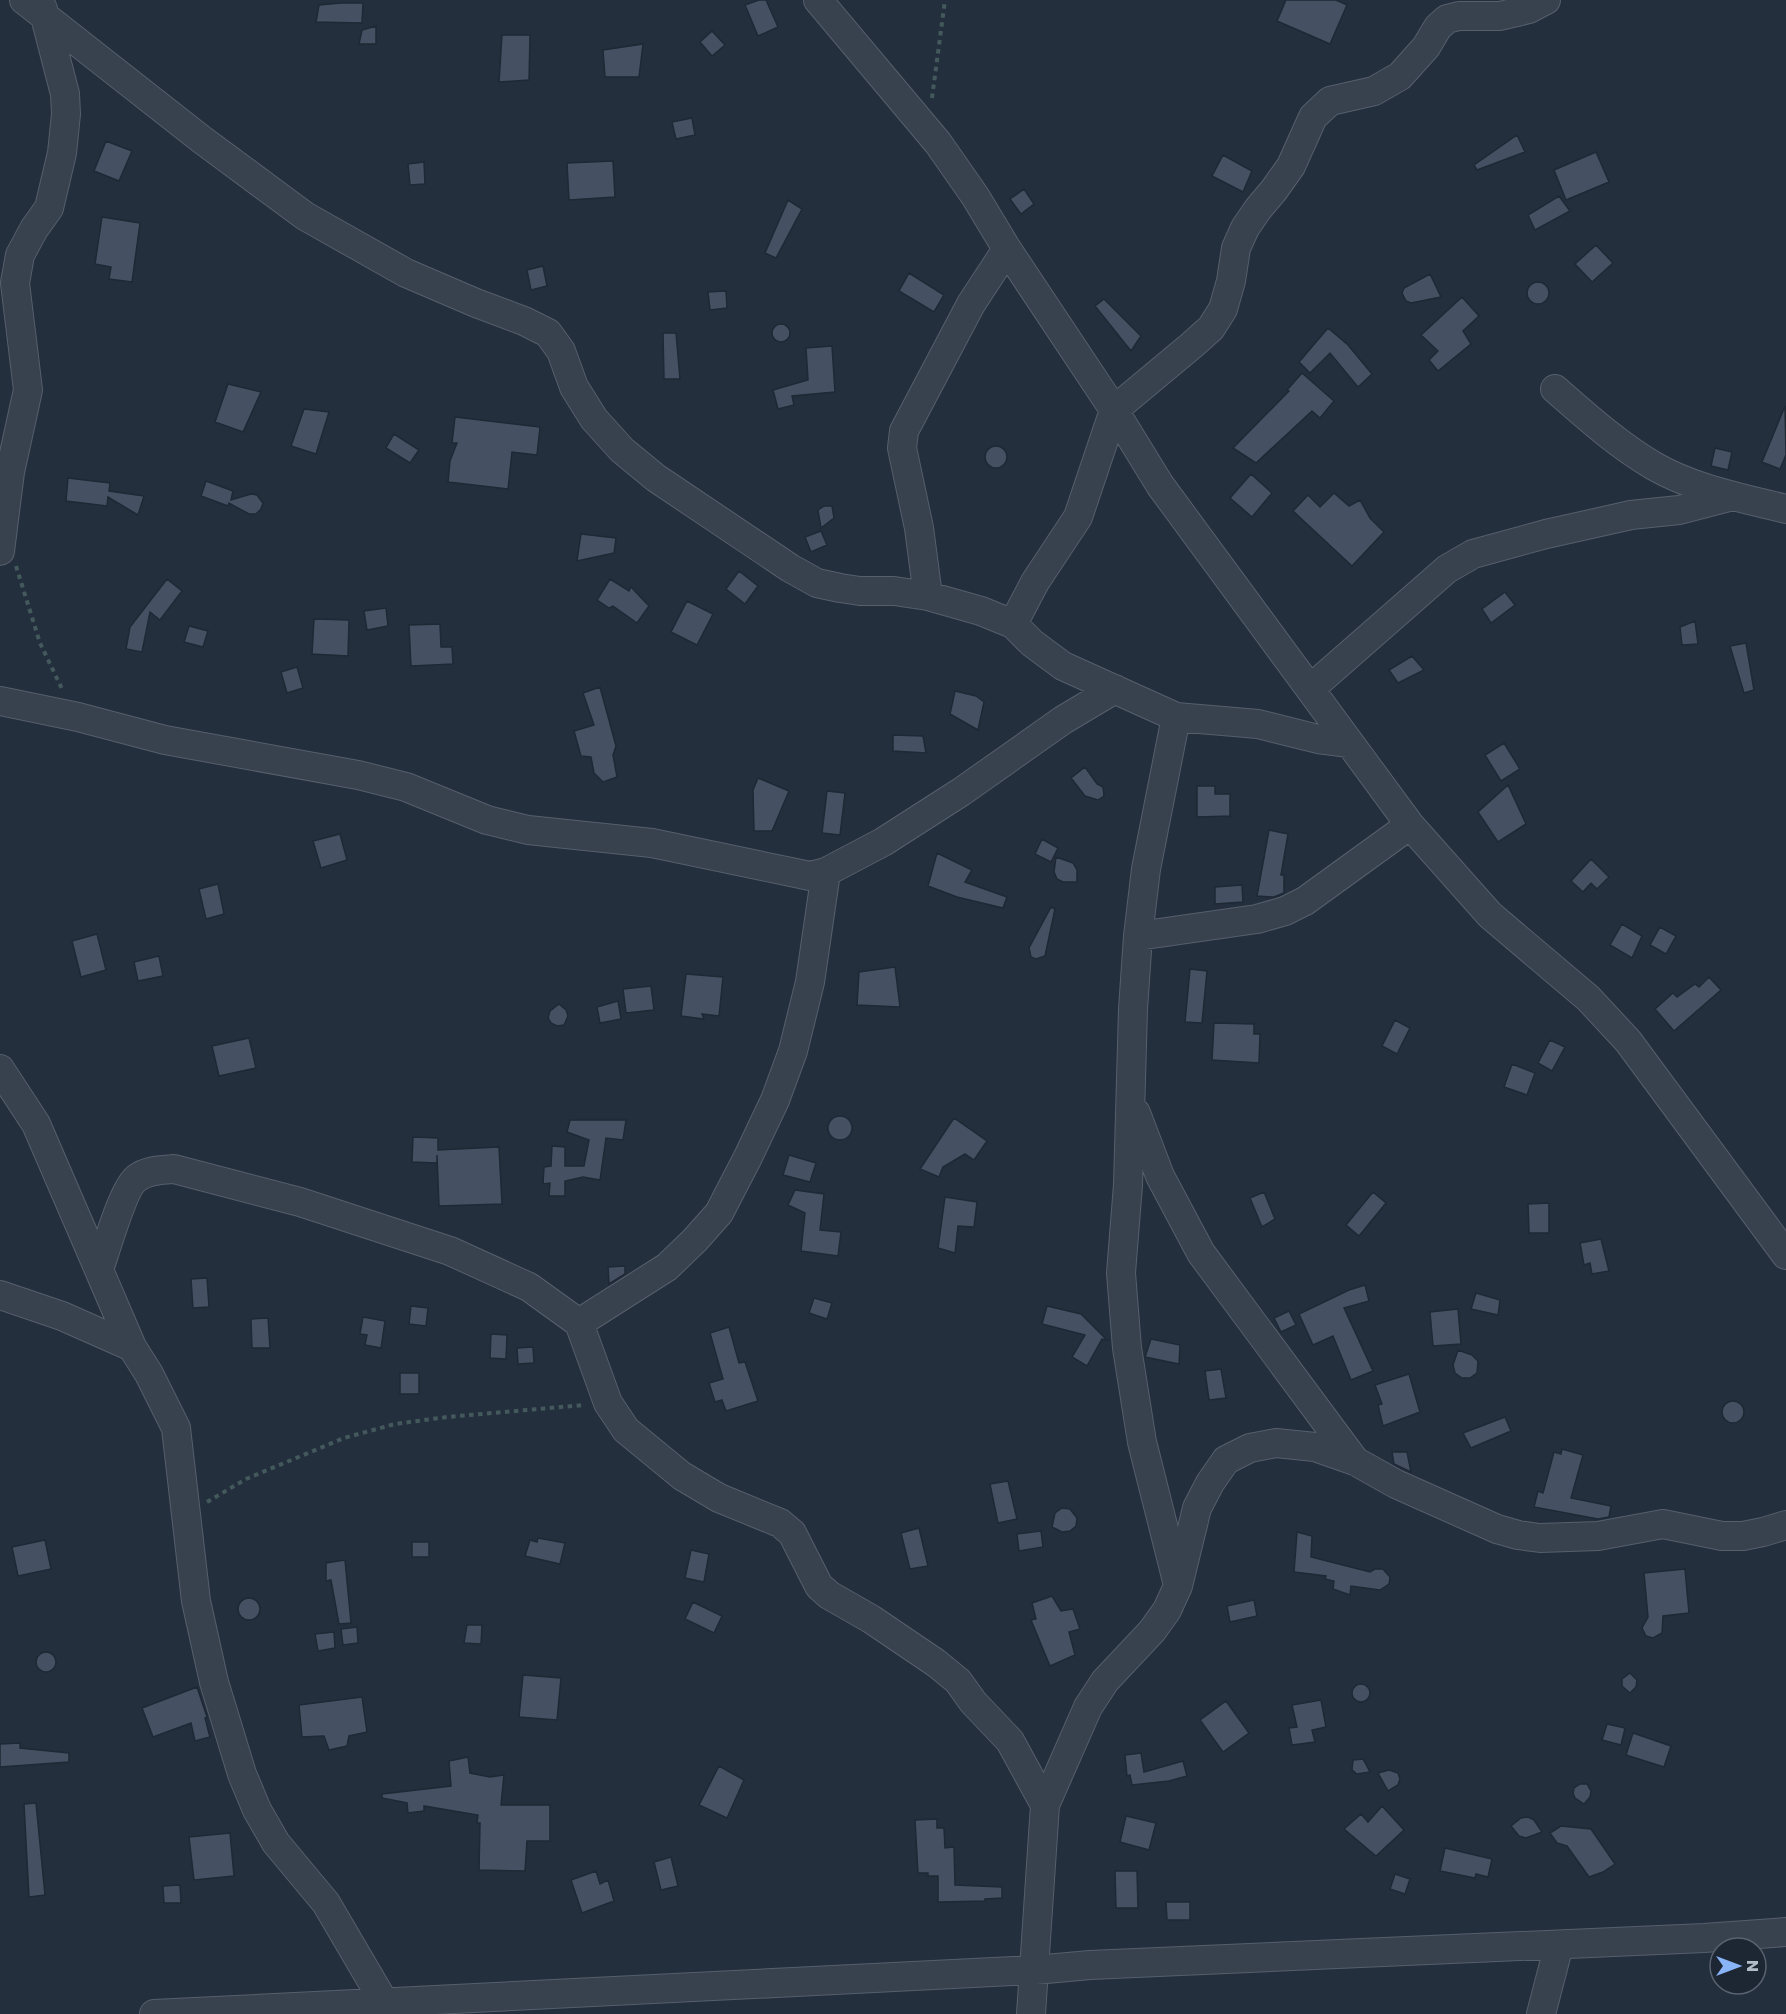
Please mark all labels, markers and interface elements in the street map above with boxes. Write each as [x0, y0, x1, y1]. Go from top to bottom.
north arrow [1708, 1936, 1768, 1996]
text: N [1741, 1960, 1764, 1972]

